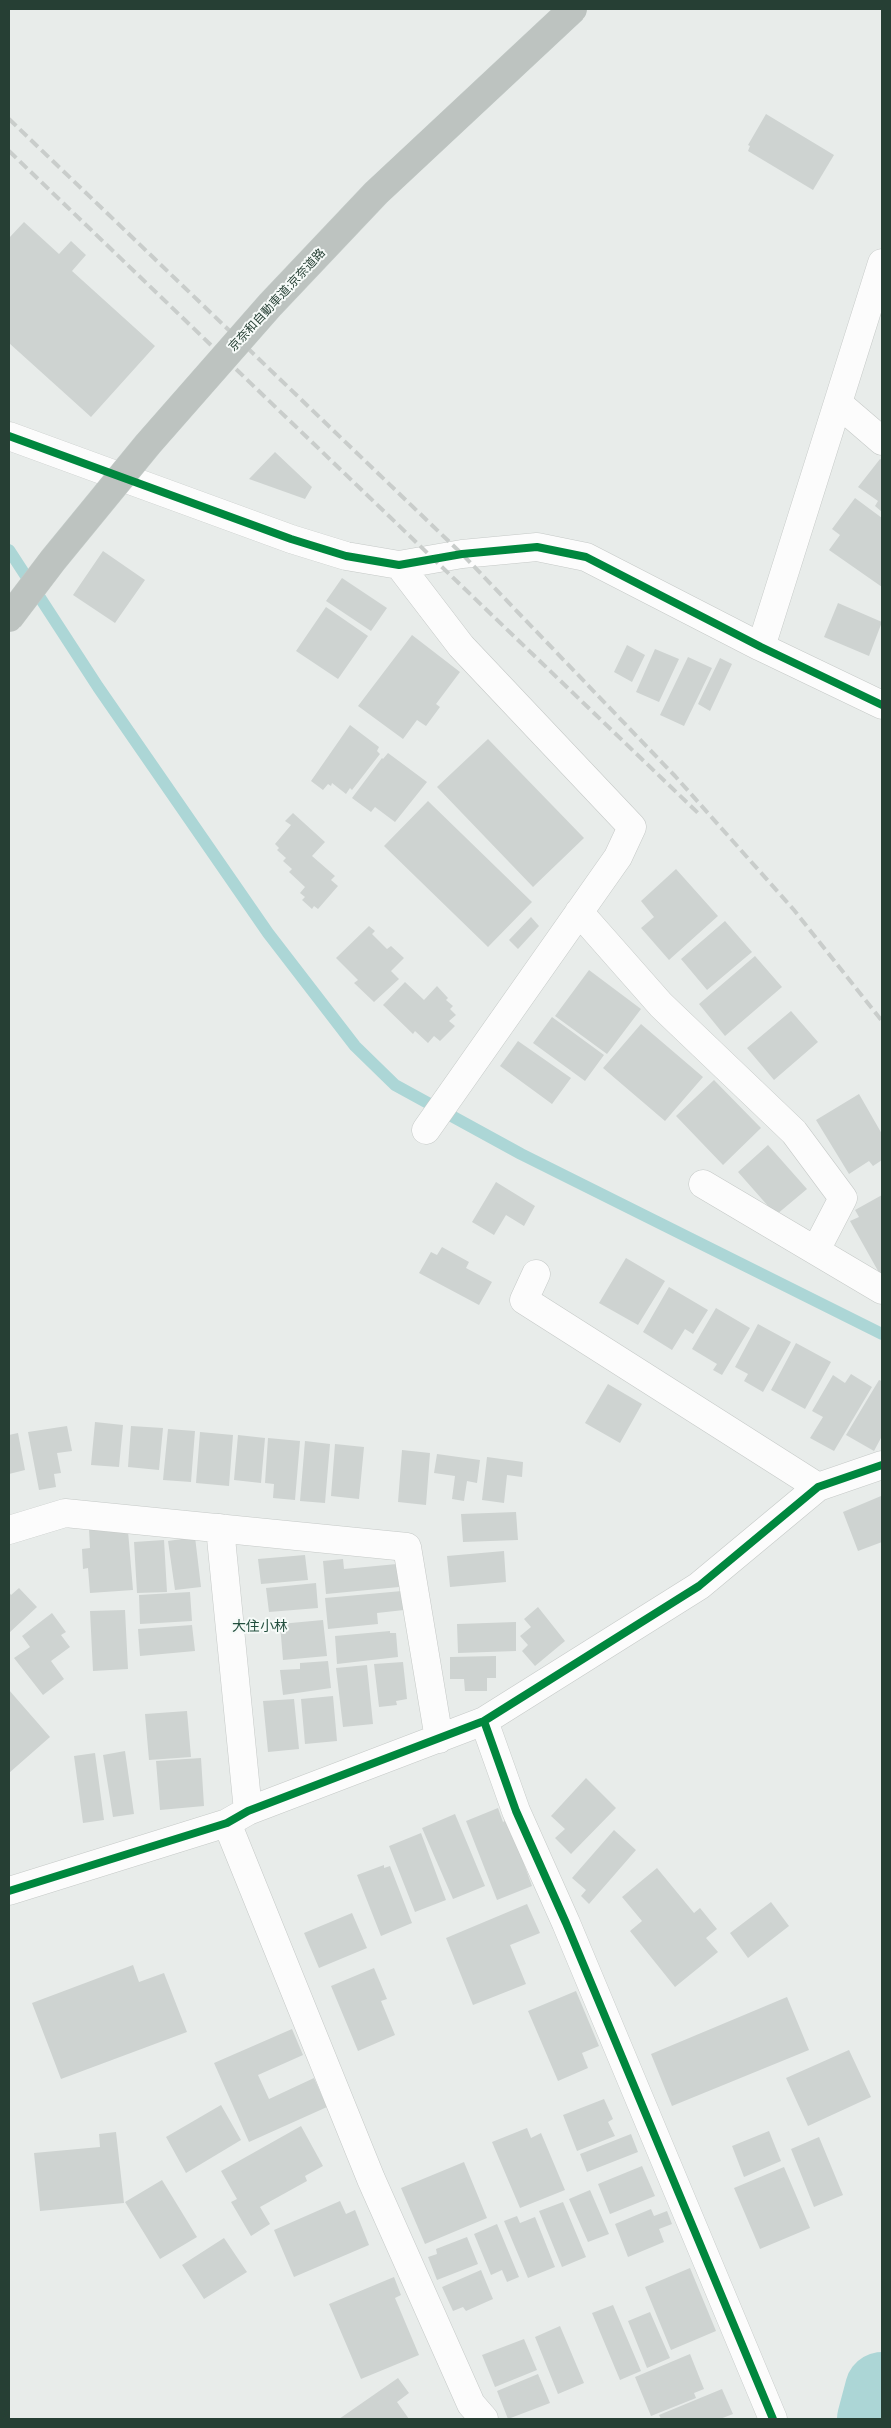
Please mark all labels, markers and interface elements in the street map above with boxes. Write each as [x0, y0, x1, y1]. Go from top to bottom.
street label: 京奈和自動車道;京奈道路 [226, 246, 328, 354]
district label: 大住小林 [232, 1619, 288, 1635]

